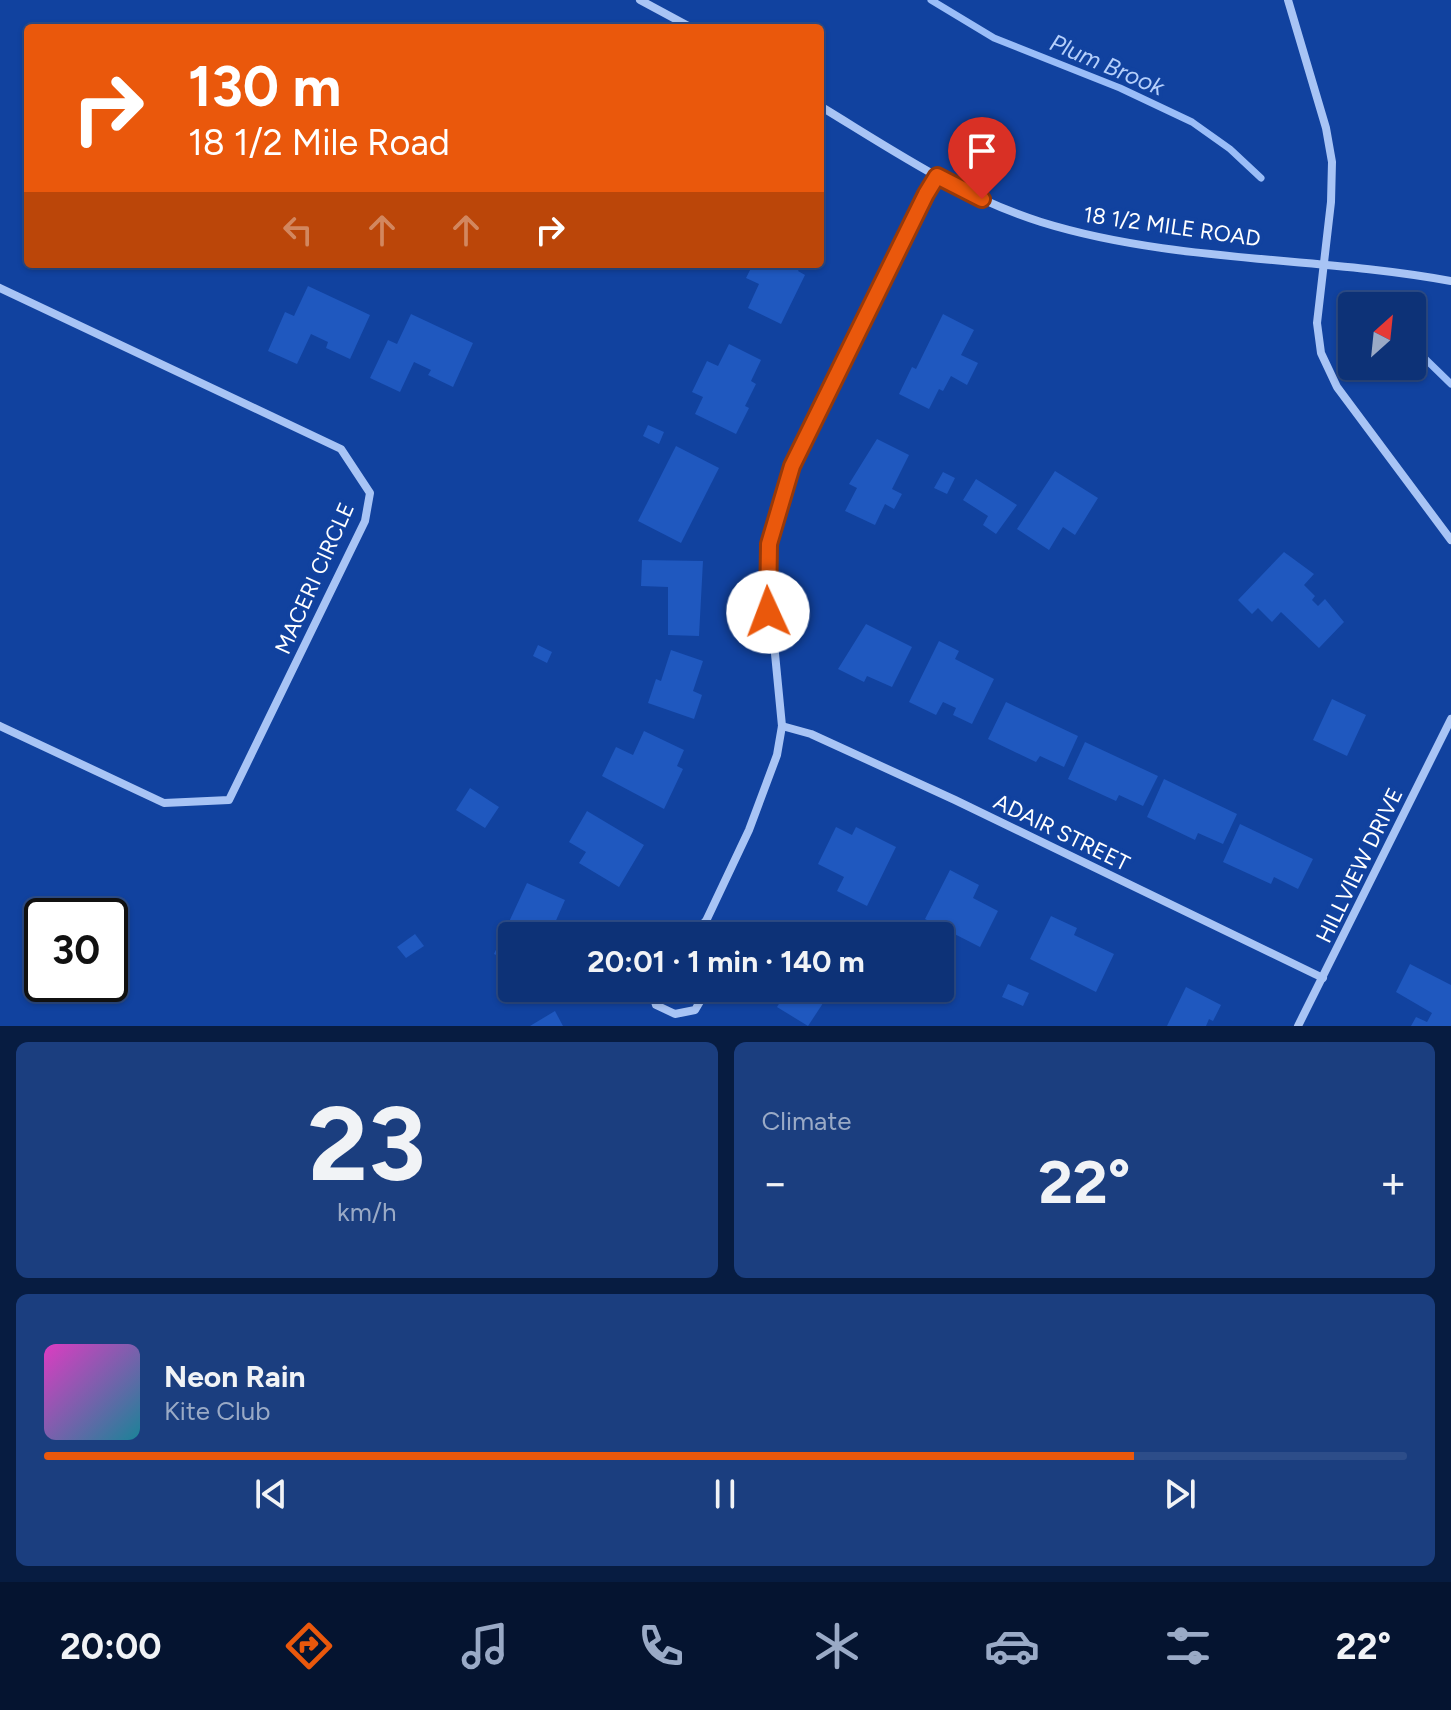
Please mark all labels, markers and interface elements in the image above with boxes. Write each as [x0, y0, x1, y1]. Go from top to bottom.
water label: Plum Brook [1046, 27, 1170, 102]
text: 130 m [188, 53, 341, 120]
icon: right [56, 56, 160, 160]
pin [948, 117, 1016, 199]
text: 18 1/2 Mile Road [188, 121, 450, 164]
icon: arrive [960, 129, 1004, 173]
street label: 18 1/2 MILE ROAD [1082, 201, 1262, 252]
icon: left [276, 208, 320, 252]
icon: ahead [360, 208, 404, 252]
icon: ahead [444, 208, 488, 252]
icon: right [528, 208, 572, 252]
north arrow [1338, 292, 1426, 380]
map controls [1338, 292, 1426, 380]
street label: MACERI CIRCLE [269, 498, 360, 658]
position arrow [726, 570, 810, 654]
street label: HILLVIEW DRIVE [1310, 783, 1409, 947]
street label: ADAIR STREET [989, 788, 1134, 877]
speed limit sign: 30 [24, 898, 128, 1002]
text: 20:01 · 1 min · 140 m [587, 943, 865, 980]
text: 23 [308, 1081, 426, 1206]
text: Climate [762, 1105, 851, 1137]
text: 22° [1038, 1146, 1130, 1218]
text: − [762, 1156, 789, 1209]
text: + [1380, 1156, 1407, 1209]
text: km/h [337, 1196, 396, 1228]
text: Neon Rain [164, 1358, 306, 1395]
text: Kite Club [164, 1395, 270, 1427]
icon: previous [249, 1472, 293, 1516]
icon: pause [703, 1472, 747, 1516]
icon: next [1158, 1472, 1202, 1516]
icon: directions [281, 1618, 337, 1674]
icon: music [457, 1618, 513, 1674]
icon: phone [633, 1618, 689, 1674]
icon: climate [809, 1618, 865, 1674]
icon: car [984, 1618, 1040, 1674]
icon: filters [1160, 1618, 1216, 1674]
text: 20:00 [60, 1625, 162, 1668]
text: 22° [1336, 1625, 1391, 1668]

